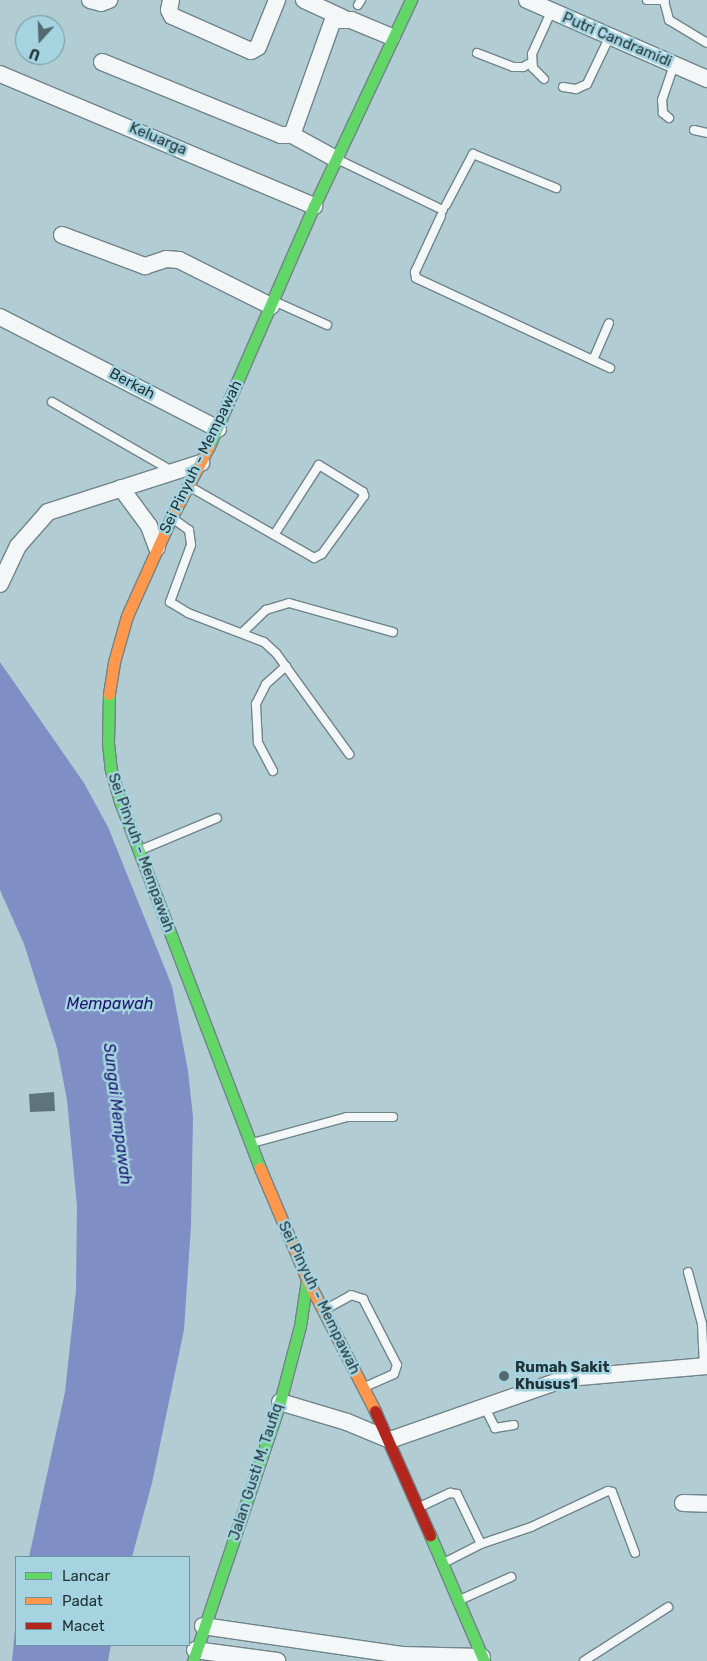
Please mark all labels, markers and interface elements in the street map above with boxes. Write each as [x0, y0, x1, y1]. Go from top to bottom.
street label: Putri Candramidi [560, 9, 674, 71]
north arrow [15, 15, 65, 65]
text: U [27, 44, 43, 63]
street label: Keluarga [127, 119, 189, 159]
street label: Berkah [106, 365, 158, 403]
street label: Sei Pinyuh - Mempawah [156, 377, 246, 537]
street label: Sei Pinyuh - Mempawah [104, 771, 178, 935]
water label: Mempawah [67, 994, 153, 1014]
water label: Sungai Mempawah [99, 1042, 135, 1186]
street label: Sei Pinyuh - Mempawah [274, 1218, 364, 1378]
place label: Rumah Sakit Khusus1 [515, 1358, 609, 1393]
marker: Rumah Sakit Khusus1 [497, 1369, 511, 1383]
street label: Jalan Gusti M. Taufiq [225, 1401, 287, 1543]
legend [15, 1556, 190, 1646]
text: Lancar [62, 1567, 110, 1585]
text: Padat [62, 1592, 103, 1610]
text: Macet [62, 1617, 105, 1635]

